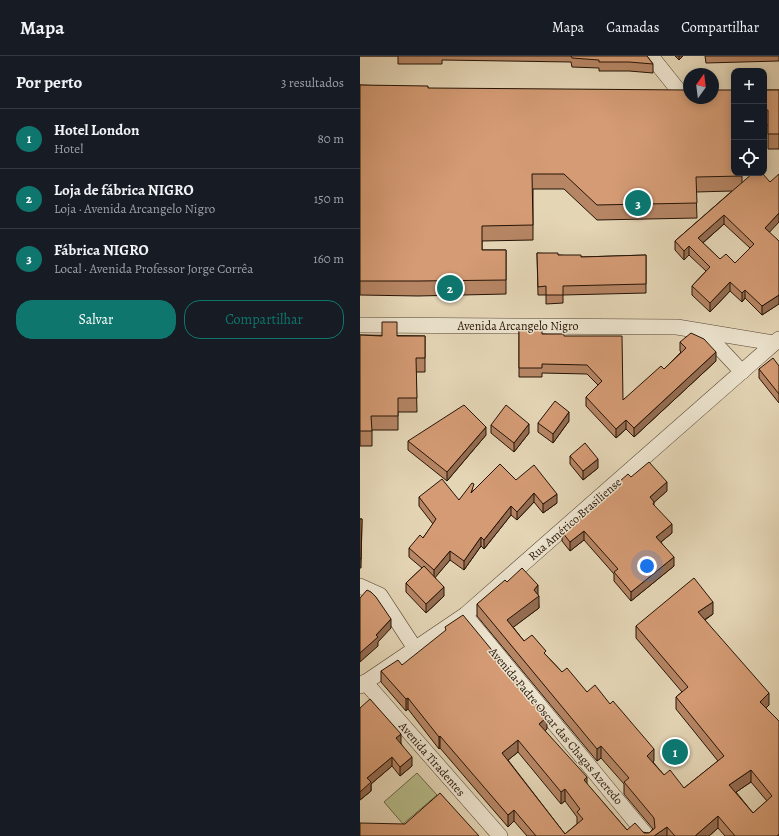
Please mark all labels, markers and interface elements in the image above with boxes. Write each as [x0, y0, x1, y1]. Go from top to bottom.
text: Mapa [20, 15, 64, 41]
text: Mapa [552, 18, 584, 37]
text: Camadas [606, 18, 659, 37]
text: Compartilhar [681, 18, 759, 37]
north arrow [683, 68, 719, 104]
map controls [731, 68, 767, 176]
button: + [731, 68, 767, 104]
text: Por perto [16, 71, 82, 94]
text: 3 resultados [281, 74, 344, 91]
button: − [731, 104, 767, 140]
text: Hotel London [54, 120, 139, 140]
text: 1 [27, 130, 31, 147]
text: 80 m [317, 130, 344, 147]
text: Hotel [54, 140, 83, 157]
button: locate [731, 140, 767, 176]
text: Loja de fábrica NIGRO [54, 180, 194, 200]
pin: 3 [625, 188, 651, 218]
text: 2 [26, 190, 32, 207]
text: 150 m [314, 190, 344, 207]
text: Loja · Avenida Arcangelo Nigro [54, 200, 215, 217]
text: Fábrica NIGRO [54, 240, 149, 260]
text: 3 [26, 250, 32, 267]
text: 160 m [313, 250, 344, 267]
text: Local · Avenida Professor Jorge Corrêa [54, 260, 253, 277]
pin: 2 [437, 273, 463, 303]
button: Salvar [16, 300, 176, 339]
button: Compartilhar [184, 300, 344, 339]
street label: Avenida Arcangelo Nigro [456, 318, 579, 334]
street label: Rua Américo Brasiliense [525, 474, 625, 564]
your location [637, 556, 657, 576]
street label: Avenida Padre Oscar das Chagas Azeredo [485, 643, 627, 808]
street label: Avenida Tiradentes [395, 718, 469, 800]
pin: 1 [662, 737, 688, 767]

